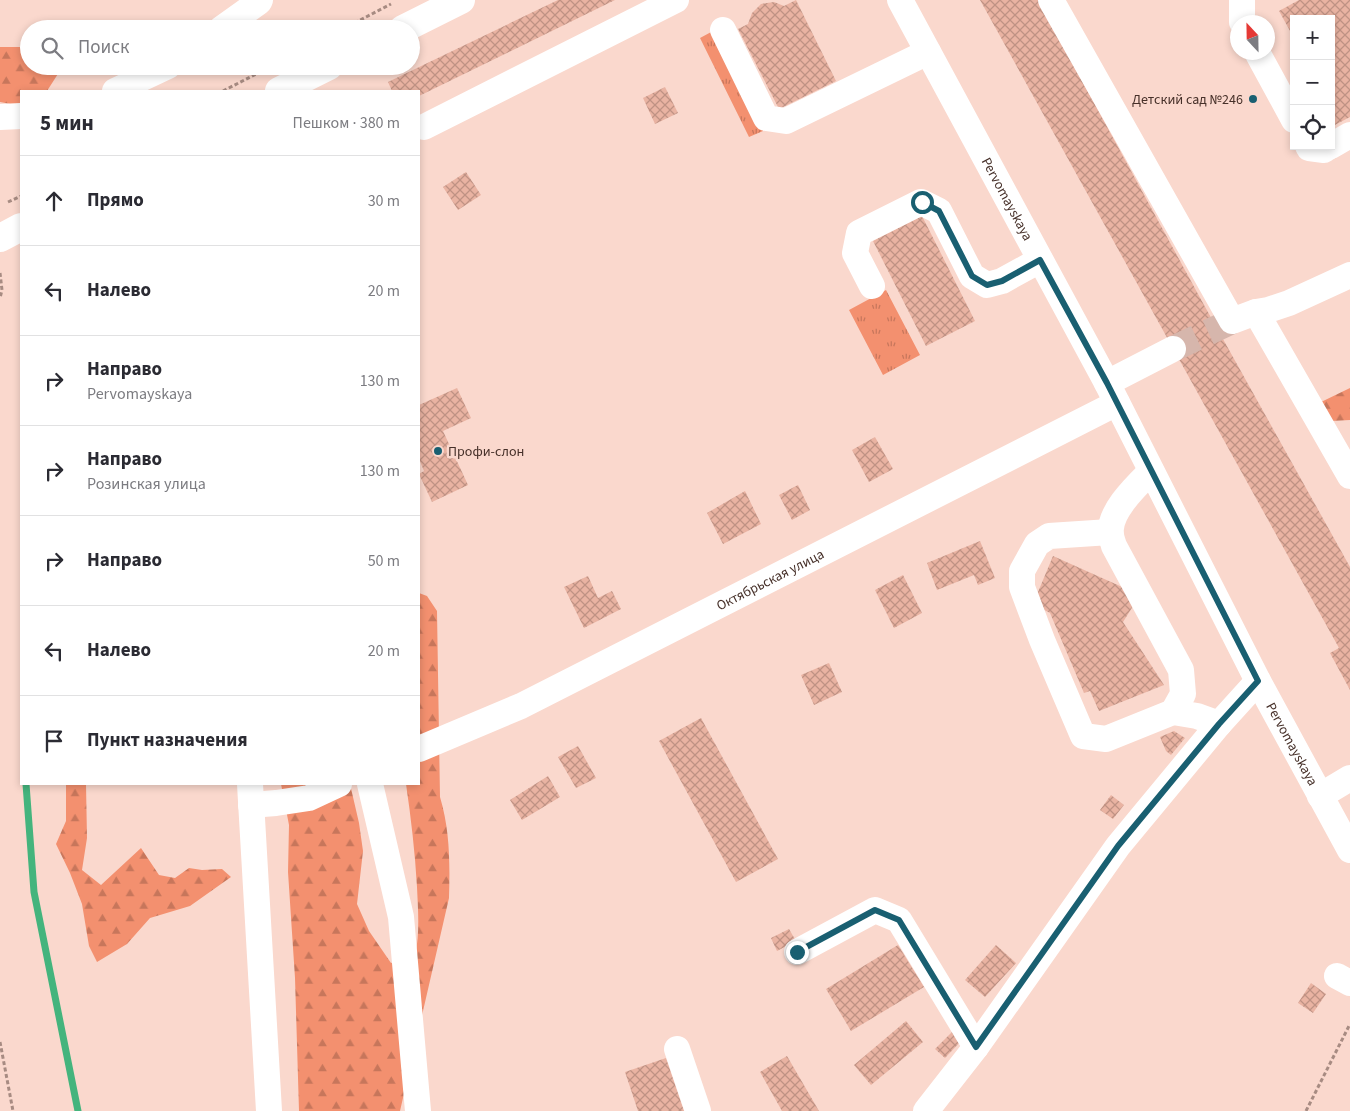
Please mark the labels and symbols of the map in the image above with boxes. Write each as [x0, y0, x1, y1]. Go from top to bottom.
north arrow [1230, 15, 1275, 60]
place label: Детский сад №246 [1132, 90, 1243, 110]
marker: Детский сад №246 [1247, 93, 1259, 105]
street label: Pervomayskaya [976, 154, 1037, 245]
route start [911, 191, 934, 214]
place label: Профи-слон [448, 442, 524, 462]
marker: Профи-слон [432, 445, 444, 457]
street label: Октябрьская улица [713, 545, 828, 616]
street label: Pervomayskaya [1261, 699, 1322, 790]
route end [786, 941, 809, 964]

